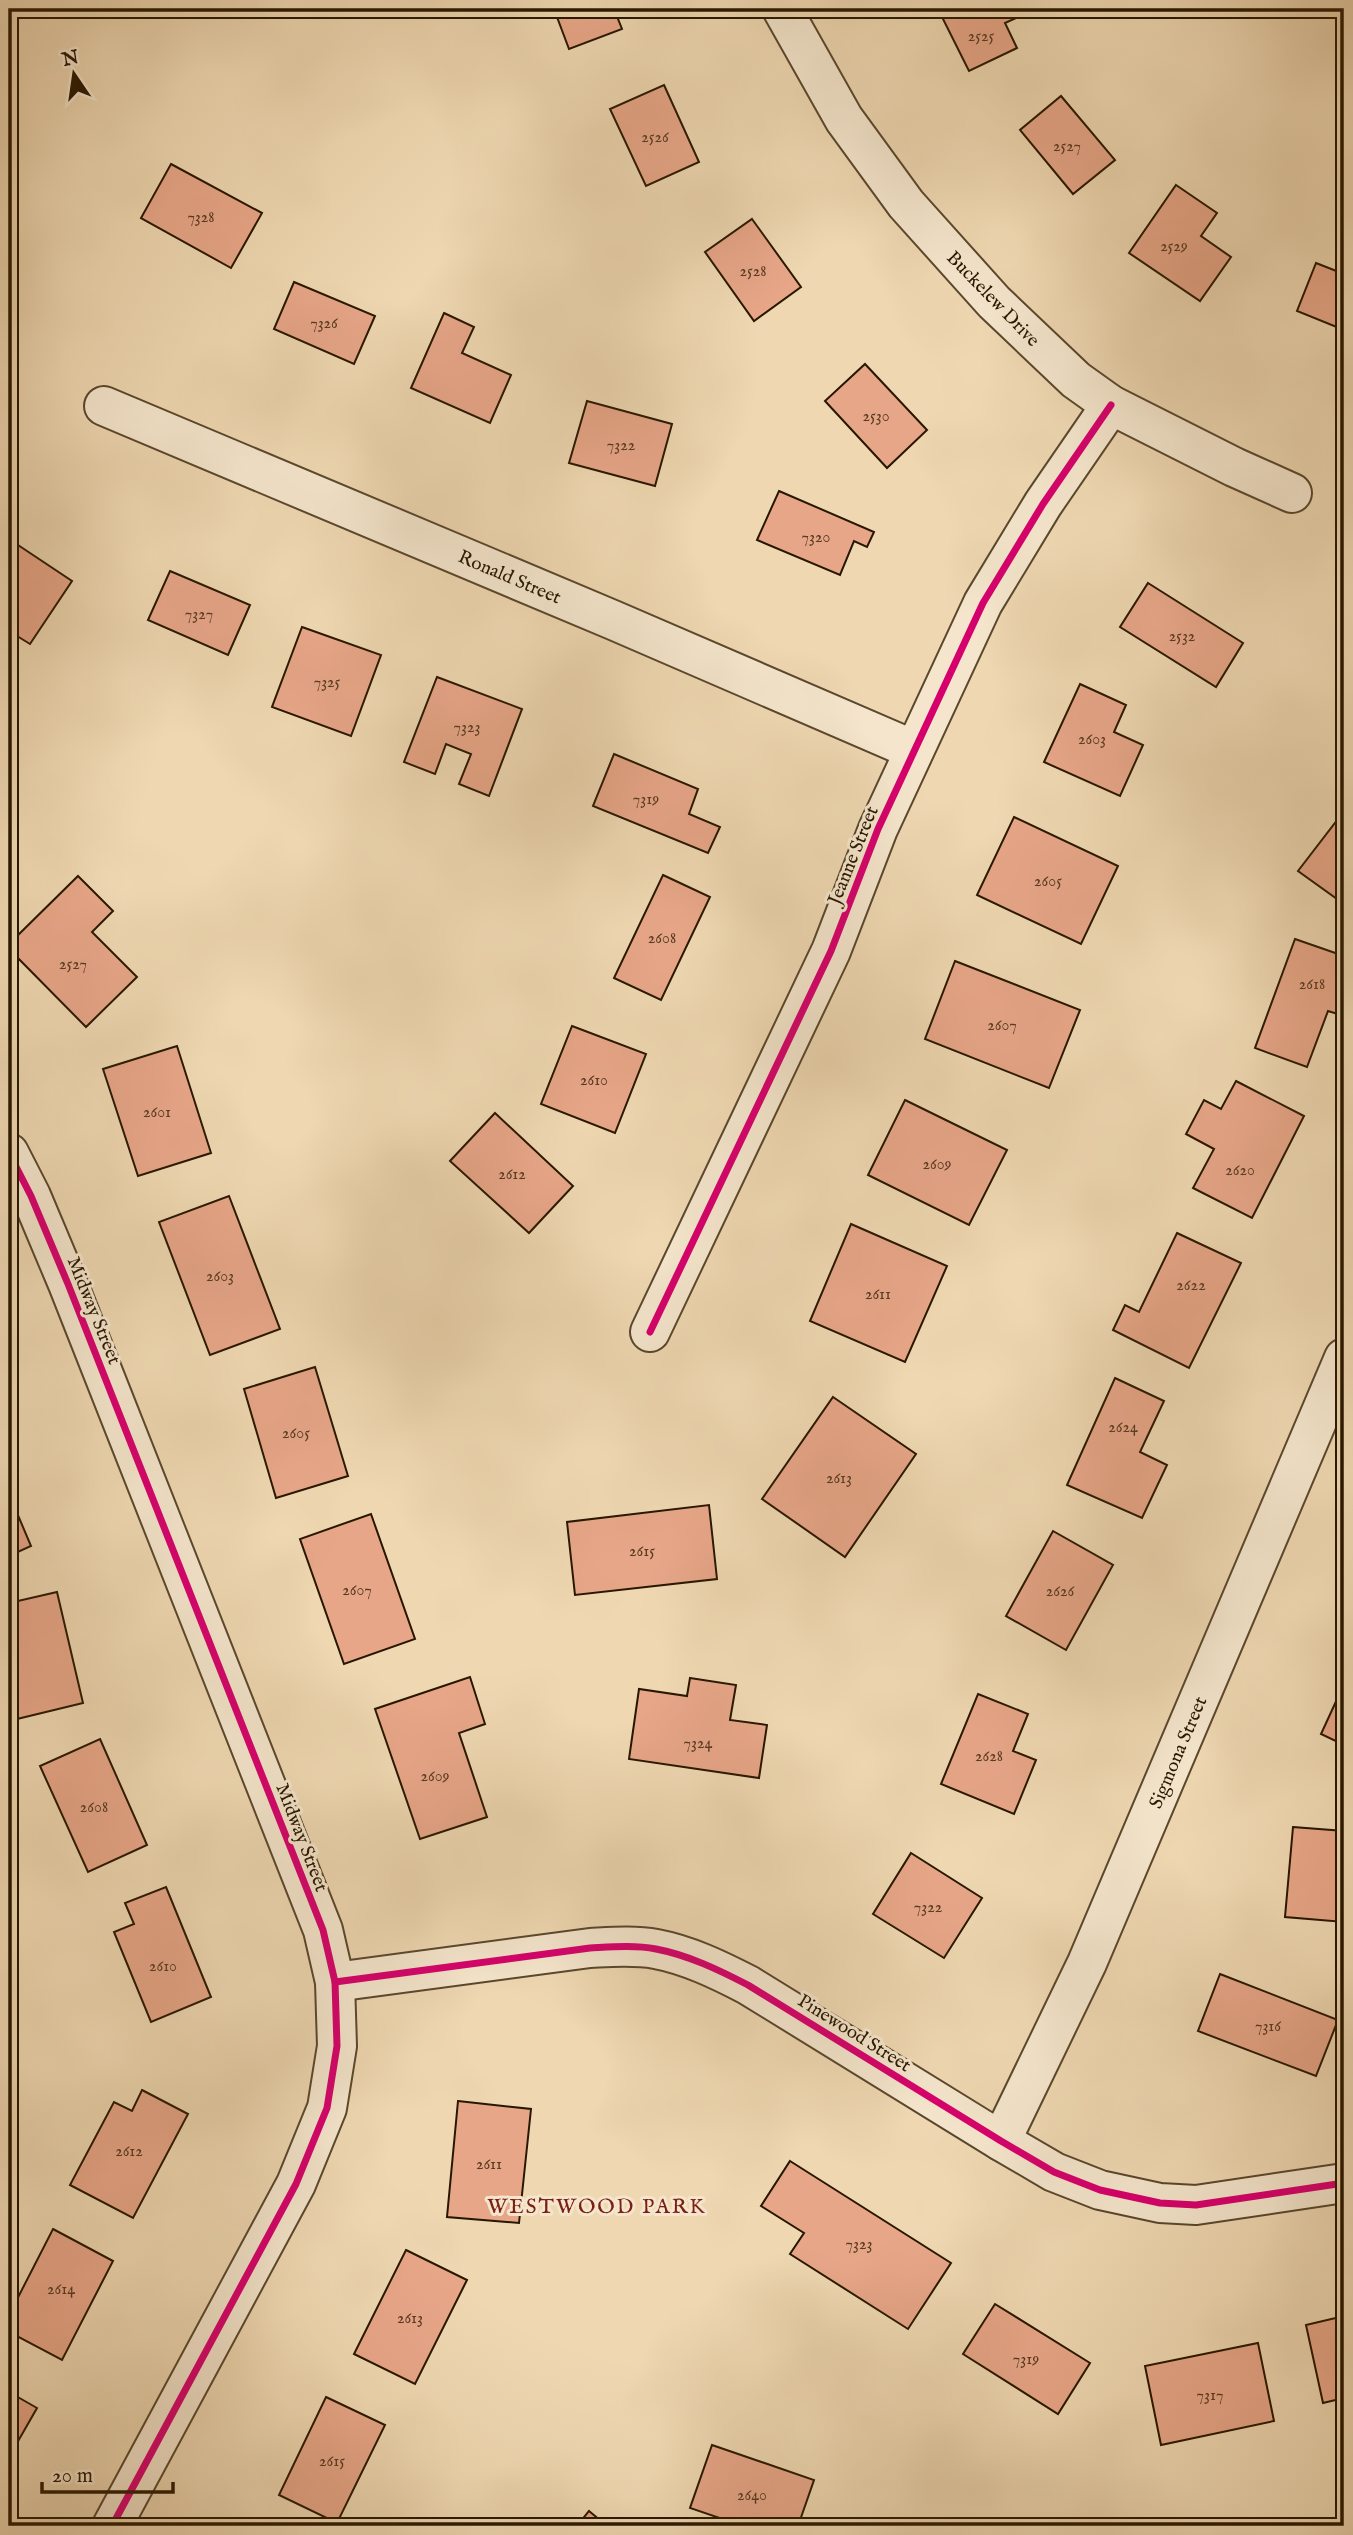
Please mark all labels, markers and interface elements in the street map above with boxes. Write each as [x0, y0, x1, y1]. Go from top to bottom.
house number: 2525 [968, 27, 994, 47]
north arrow [38, 38, 108, 108]
text: N [59, 46, 82, 73]
house number: 2526 [641, 128, 669, 148]
house number: 2527 [1053, 137, 1081, 157]
house number: 7328 [187, 208, 215, 228]
house number: 2529 [1160, 237, 1188, 257]
street label: Buckelew Drive [941, 246, 1044, 353]
house number: 2528 [740, 262, 766, 282]
house number: 7326 [310, 314, 338, 334]
house number: 2530 [862, 407, 890, 427]
house number: 7322 [607, 436, 635, 456]
house number: 7320 [802, 528, 831, 548]
street label: Ronald Street [454, 545, 565, 610]
house number: 7327 [185, 605, 213, 625]
house number: 2532 [1169, 627, 1195, 647]
house number: 7325 [314, 673, 341, 693]
house number: 7323 [454, 718, 480, 738]
house number: 2603 [1078, 730, 1106, 750]
house number: 7319 [633, 790, 659, 810]
street label: Jeanne Street [822, 802, 885, 911]
house number: 2605 [1034, 872, 1062, 892]
house number: 2608 [648, 929, 676, 949]
house number: 2527 [59, 955, 87, 975]
house number: 2618 [1299, 975, 1325, 995]
house number: 2607 [987, 1016, 1017, 1036]
house number: 2610 [580, 1071, 608, 1091]
house number: 2601 [143, 1103, 171, 1123]
house number: 2609 [922, 1155, 952, 1175]
house number: 2620 [1225, 1161, 1255, 1181]
house number: 2612 [498, 1165, 526, 1185]
street label: Midway Street [61, 1253, 126, 1369]
house number: 2603 [206, 1267, 234, 1287]
house number: 2622 [1176, 1276, 1206, 1296]
house number: 2611 [865, 1285, 891, 1305]
house number: 2624 [1108, 1418, 1138, 1438]
house number: 2605 [282, 1424, 310, 1444]
house number: 2613 [826, 1469, 852, 1489]
house number: 2615 [629, 1542, 655, 1562]
house number: 2607 [342, 1581, 372, 1601]
house number: 2626 [1046, 1582, 1075, 1602]
street label: Sigmona Street [1144, 1693, 1213, 1813]
house number: 7324 [684, 1734, 713, 1754]
house number: 2628 [975, 1747, 1003, 1767]
house number: 2609 [420, 1767, 450, 1787]
street label: Midway Street [269, 1780, 333, 1896]
house number: 2608 [80, 1798, 108, 1818]
house number: 7322 [914, 1898, 942, 1918]
house number: 2610 [149, 1957, 177, 1977]
street label: Pinewood Street [793, 1989, 915, 2078]
house number: 7316 [1255, 2017, 1281, 2037]
house number: 2612 [115, 2142, 143, 2162]
house number: 2611 [476, 2155, 502, 2175]
district label: WESTWOOD PARK [487, 2194, 707, 2221]
house number: 7323 [846, 2235, 872, 2255]
house number: 2614 [47, 2280, 75, 2300]
house number: 2613 [397, 2309, 423, 2329]
house number: 7319 [1013, 2350, 1039, 2370]
house number: 7317 [1197, 2386, 1223, 2406]
scale bar [42, 2451, 173, 2495]
house number: 2615 [319, 2452, 345, 2472]
text: 20 m [52, 2463, 93, 2490]
house number: 2640 [737, 2486, 767, 2506]

